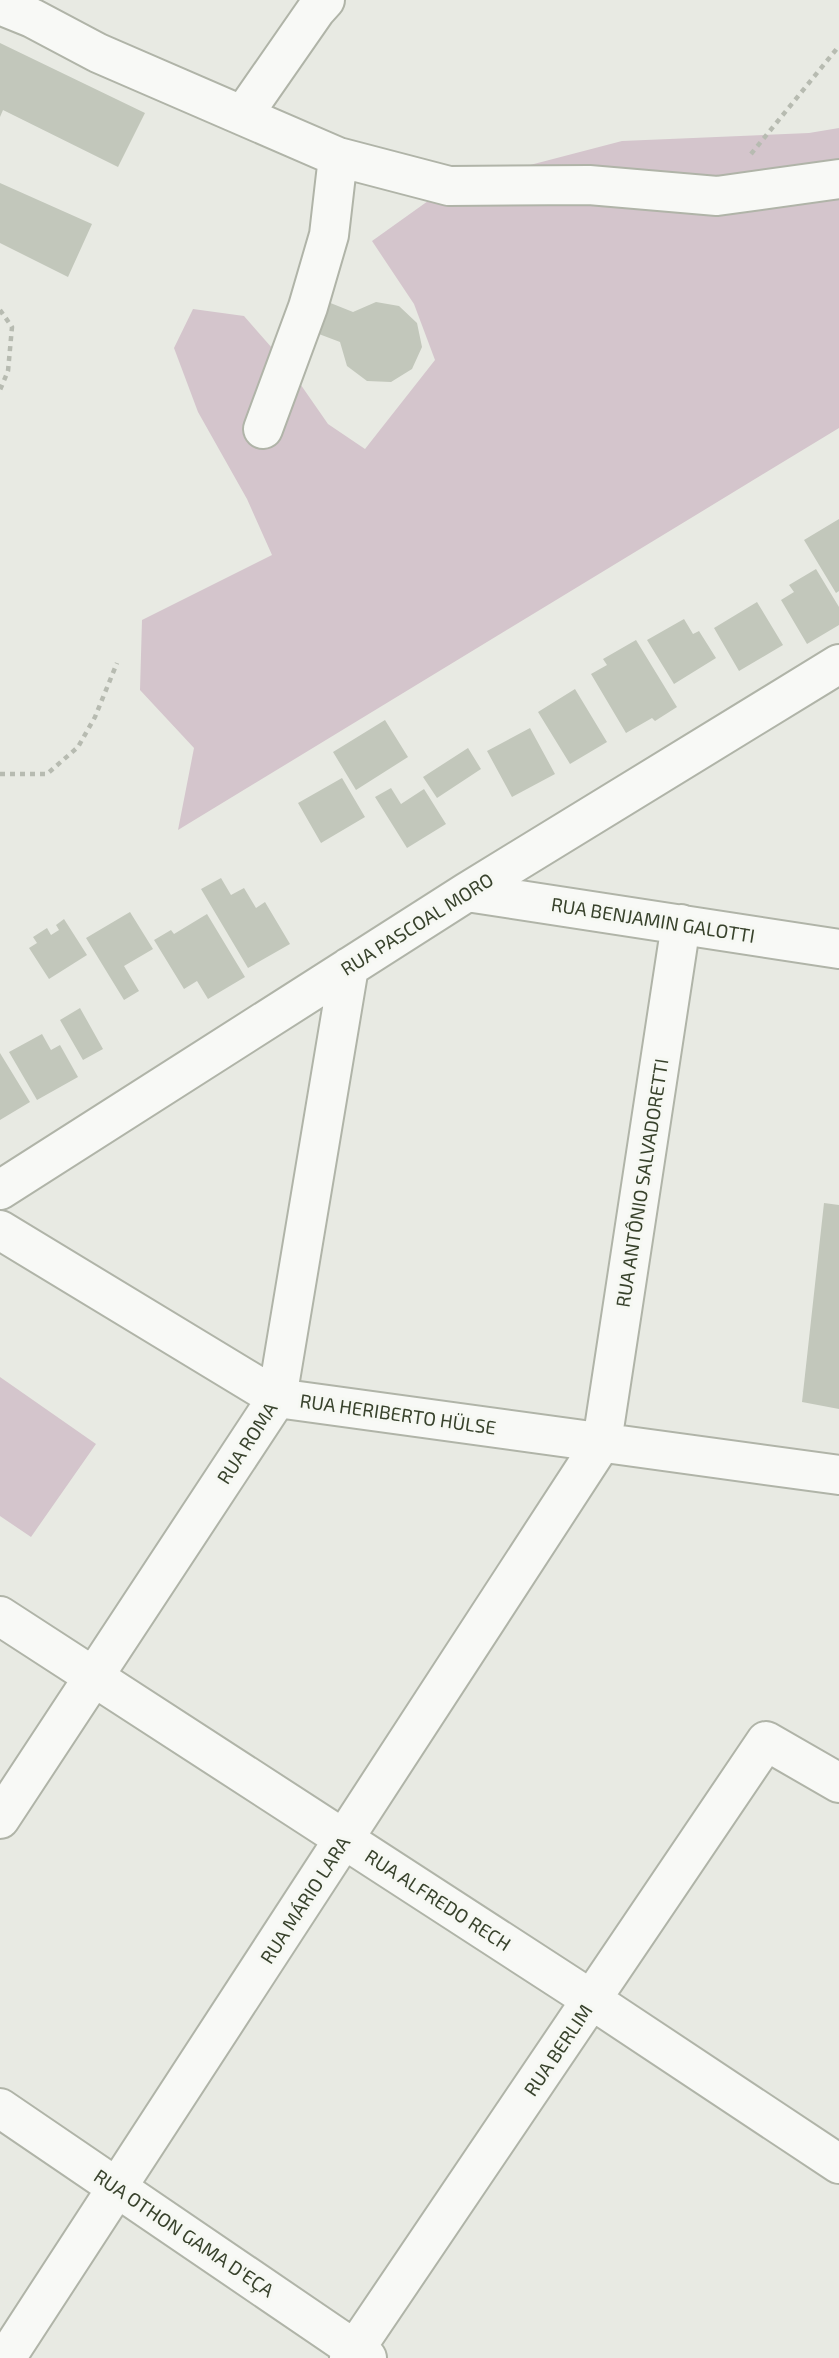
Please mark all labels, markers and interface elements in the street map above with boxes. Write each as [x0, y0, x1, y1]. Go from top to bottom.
street label: RUA PASCOAL MORO [336, 867, 497, 980]
street label: RUA BENJAMIN GALOTTI [550, 892, 757, 947]
street label: RUA ANTÔNIO SALVADORETTI [610, 1057, 673, 1309]
street label: RUA HERIBERTO HÜLSE [298, 1388, 498, 1439]
street label: RUA ROMA [212, 1397, 282, 1488]
street label: RUA MÁRIO LARA [255, 1832, 354, 1968]
street label: RUA ALFREDO RECH [361, 1844, 515, 1955]
street label: RUA BERLIM [519, 2000, 597, 2100]
street label: RUA OTHON GAMA D'EÇA [89, 2164, 279, 2302]

